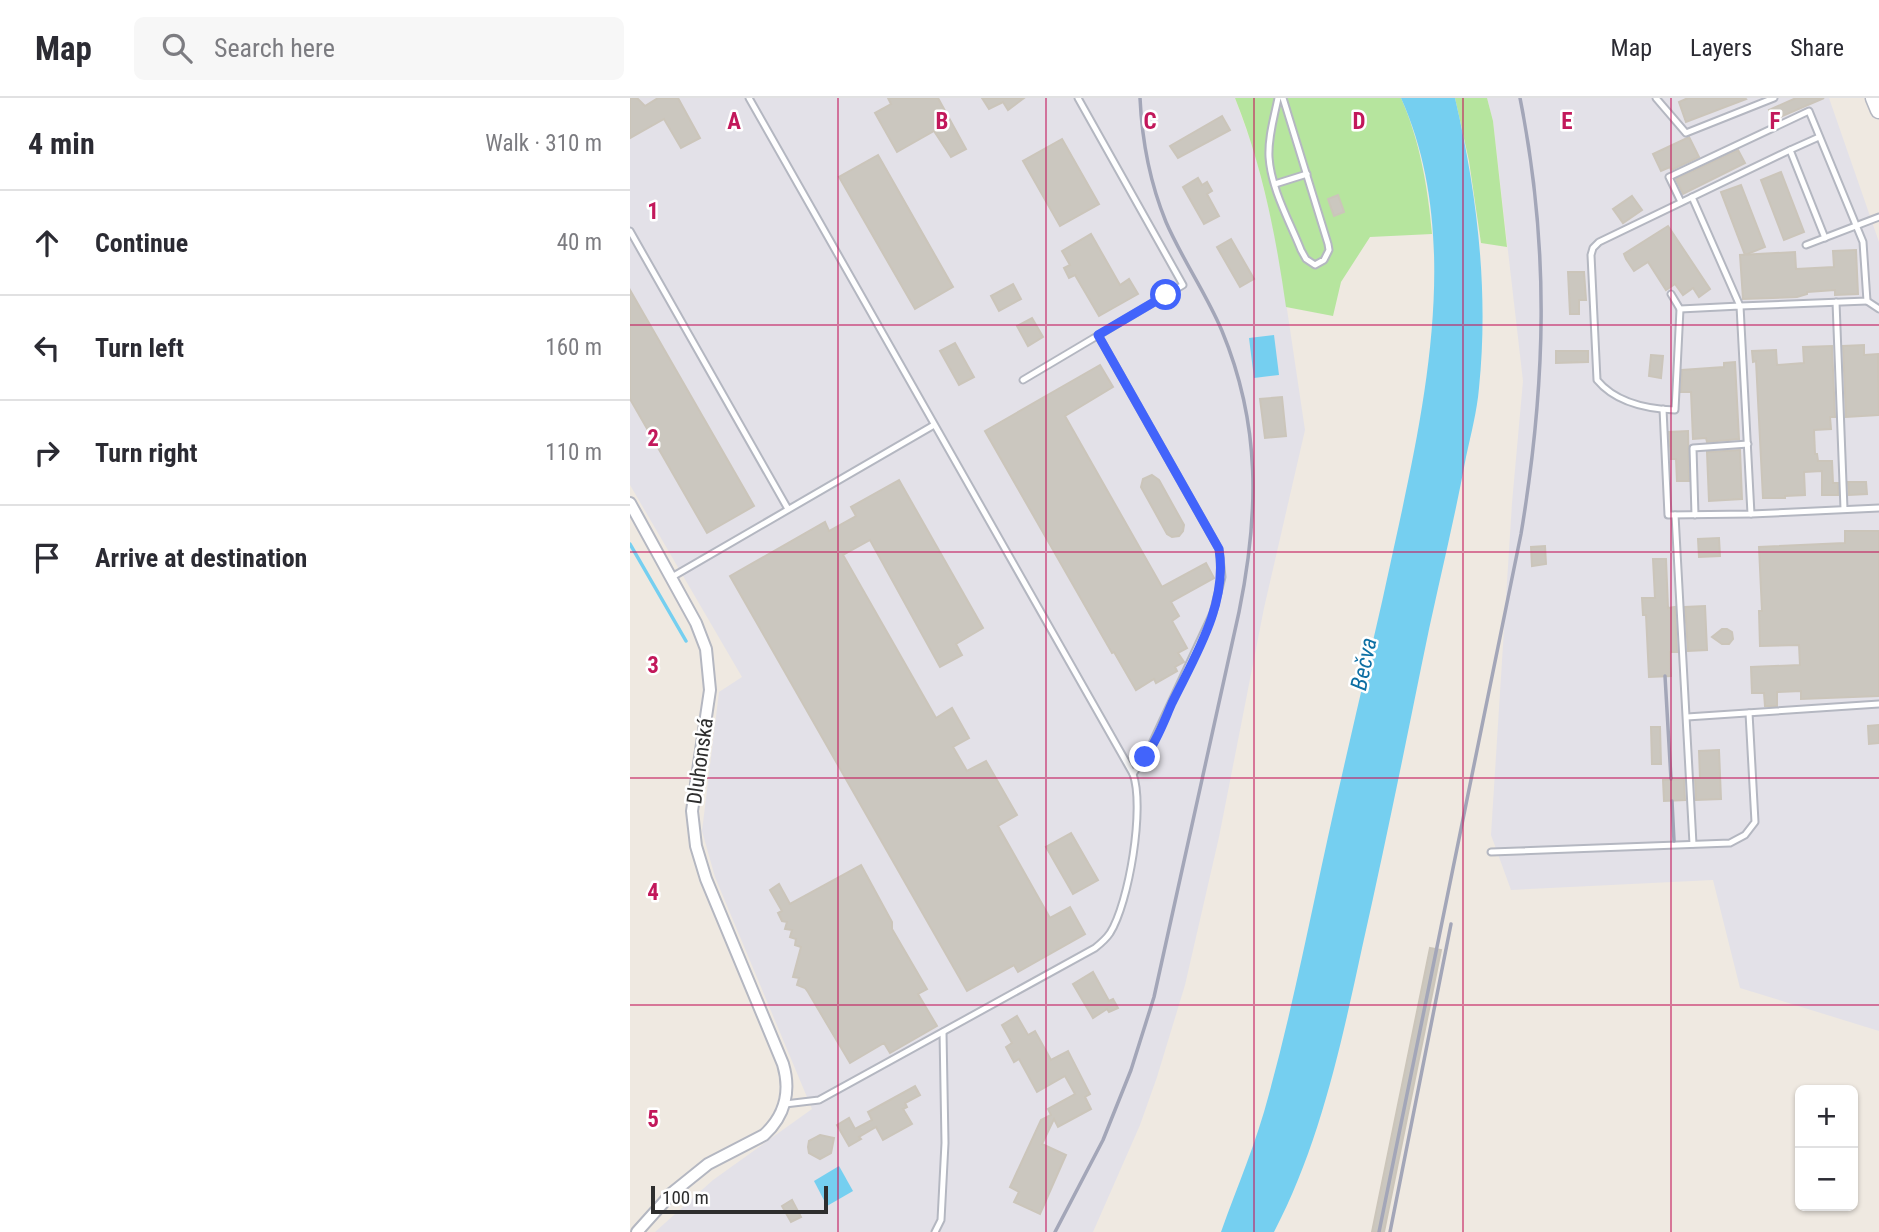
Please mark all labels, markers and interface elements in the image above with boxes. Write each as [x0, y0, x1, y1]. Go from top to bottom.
search box [134, 17, 624, 80]
text: Map [35, 29, 92, 68]
icon: search [158, 29, 196, 67]
text: Search here [214, 33, 335, 63]
text: Map [1611, 34, 1652, 62]
text: Layers [1690, 34, 1752, 62]
text: Share [1790, 34, 1844, 62]
text: A [727, 108, 741, 135]
text: B [936, 108, 948, 135]
text: C [1143, 108, 1157, 135]
text: D [1353, 108, 1366, 135]
text: E [1561, 108, 1573, 135]
text: F [1770, 108, 1781, 135]
text: 4 min [28, 126, 95, 161]
text: Walk · 310 m [485, 130, 602, 157]
text: 1 [647, 198, 659, 225]
icon: ahead [28, 224, 66, 262]
text: Continue [95, 228, 188, 258]
text: 40 m [557, 229, 602, 256]
route start [1150, 279, 1181, 310]
icon: left [28, 329, 66, 367]
text: Turn left [95, 333, 184, 363]
text: 160 m [545, 334, 602, 361]
text: 2 [647, 425, 659, 452]
icon: right [28, 434, 66, 472]
text: Turn right [95, 438, 197, 468]
text: 110 m [545, 439, 602, 466]
icon: arrive [28, 539, 66, 577]
text: Arrive at destination [95, 543, 307, 573]
water label: Bečva [1345, 635, 1383, 693]
text: 3 [647, 652, 659, 679]
street label: Dluhonská [682, 716, 718, 806]
route end [1129, 741, 1160, 772]
text: 4 [647, 879, 659, 906]
map controls [1795, 1085, 1858, 1211]
button: + [1795, 1085, 1858, 1148]
text: 5 [647, 1106, 659, 1133]
button: − [1795, 1148, 1858, 1211]
scale bar [651, 1183, 828, 1215]
text: 100 m [662, 1186, 709, 1209]

